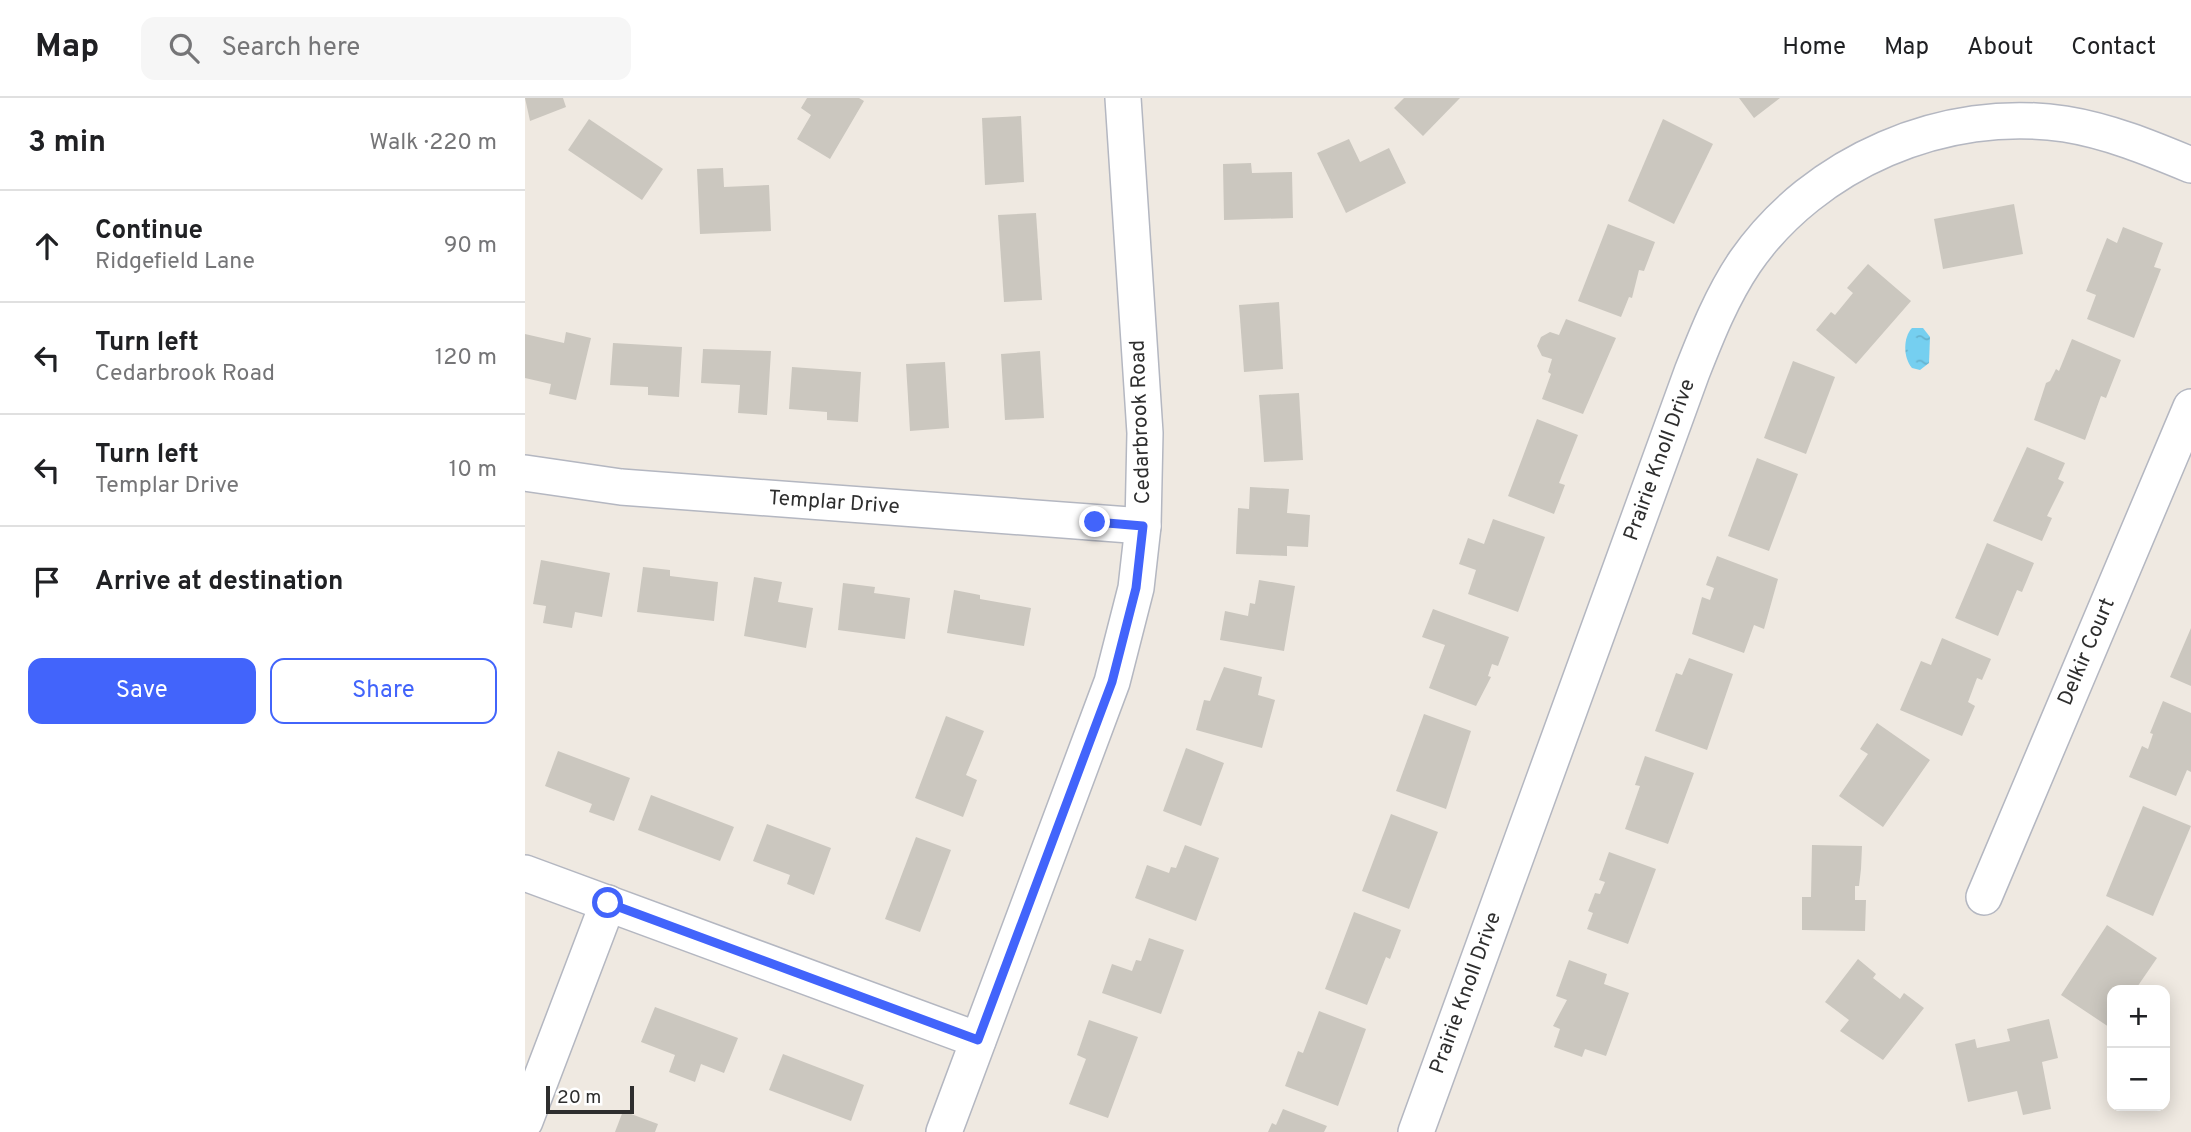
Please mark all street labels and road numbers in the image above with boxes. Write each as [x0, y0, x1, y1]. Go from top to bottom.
street label: Cedarbrook Road [1125, 339, 1157, 505]
street label: Prairie Knoll Drive [1618, 375, 1702, 545]
street label: Templar Drive [767, 485, 901, 521]
street label: Delkir Court [2052, 594, 2122, 710]
street label: Prairie Knoll Drive [1424, 908, 1508, 1078]

